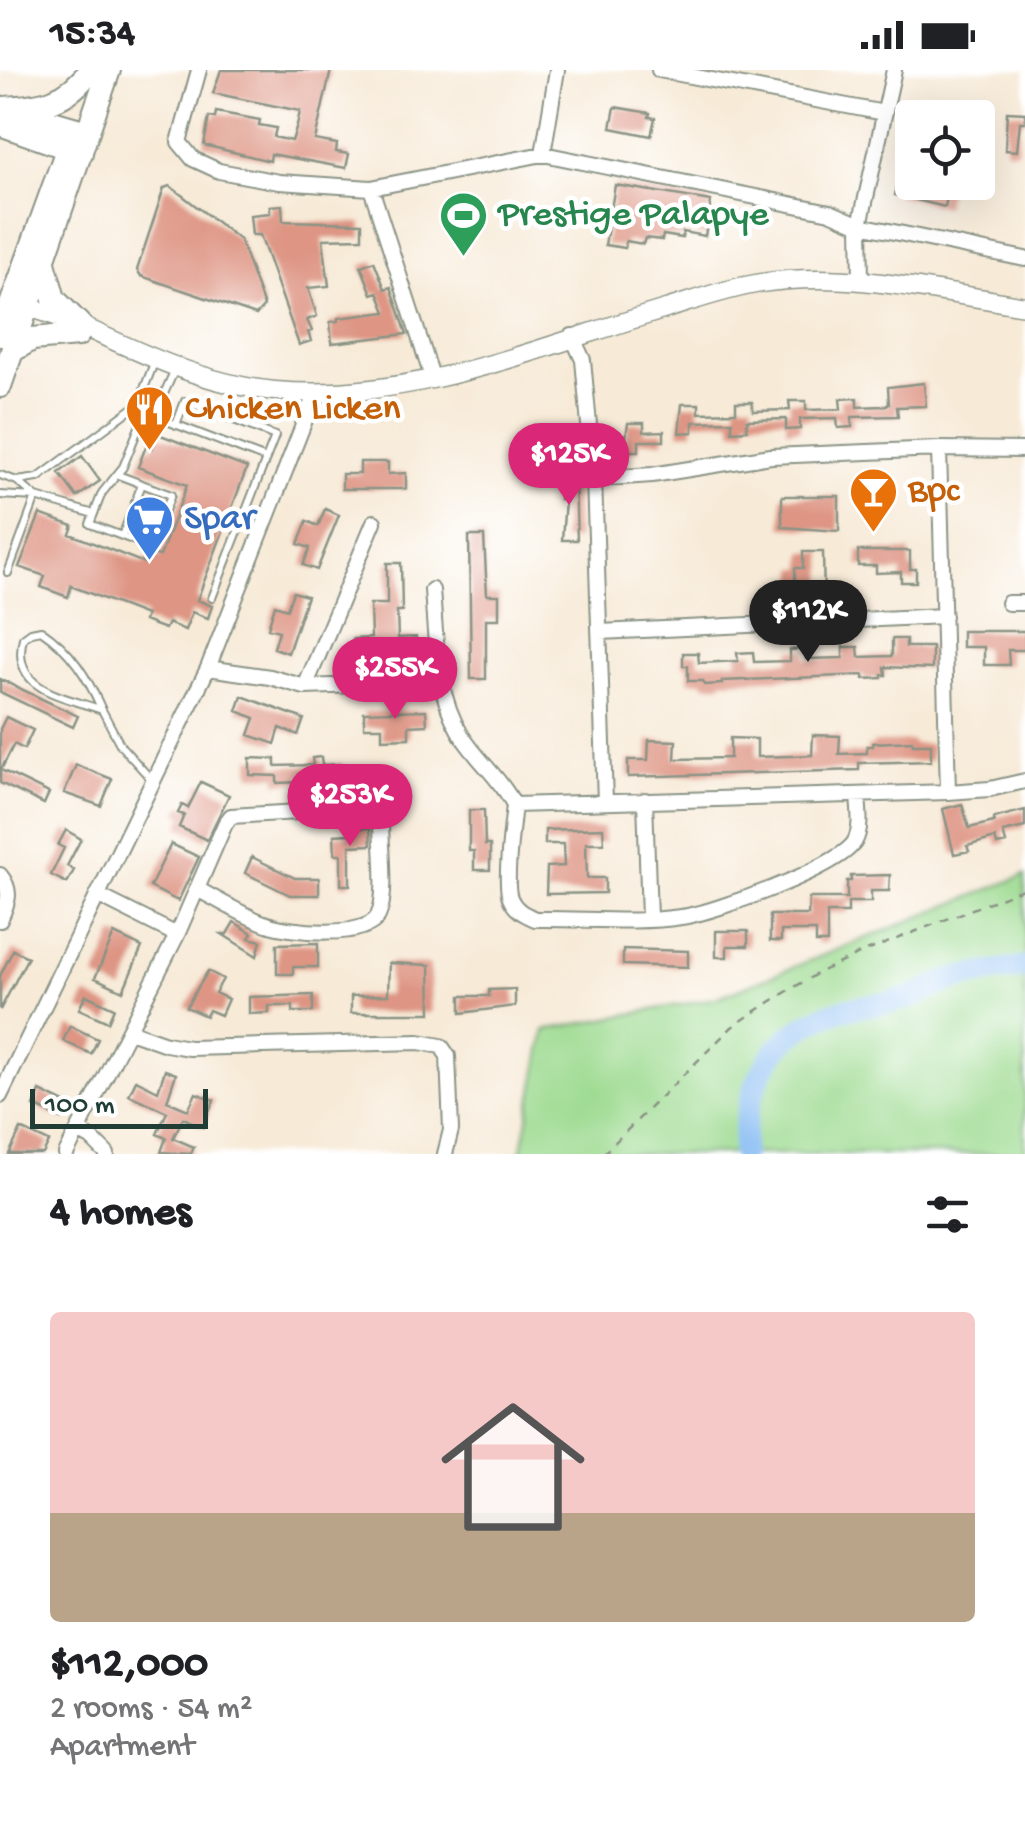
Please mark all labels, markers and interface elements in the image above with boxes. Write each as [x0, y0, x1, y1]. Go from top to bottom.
text: 15:34 [50, 13, 135, 57]
map controls [895, 100, 995, 200]
button: locate [895, 100, 995, 200]
sports icon: Prestige Palapye [437, 190, 489, 258]
place label: Prestige Palapye [497, 194, 769, 238]
restaurant icon: Chicken Licken [124, 384, 176, 452]
place label: Chicken Licken [185, 388, 400, 432]
pin: $125K [499, 423, 639, 508]
text: $125K [530, 436, 608, 474]
bar icon: Bpc [847, 466, 899, 534]
place label: Bpc [907, 470, 960, 514]
supermarket icon: Spar [123, 494, 175, 562]
place label: Spar [184, 498, 258, 542]
pin: $112K [738, 580, 878, 665]
text: $112K [771, 593, 845, 631]
pin: $255K [325, 637, 465, 722]
text: $255K [354, 650, 436, 688]
pin: $253K [280, 764, 420, 849]
text: $253K [309, 777, 391, 815]
scale bar [30, 1084, 208, 1128]
text: 100 m [45, 1090, 115, 1123]
icon: filters [920, 1187, 975, 1242]
text: 4 homes [50, 1190, 191, 1239]
icon: home [423, 1377, 603, 1557]
text: $112,000 [50, 1642, 208, 1691]
text: 2 rooms · 54 m² [50, 1691, 252, 1729]
text: Apartment [50, 1729, 194, 1767]

